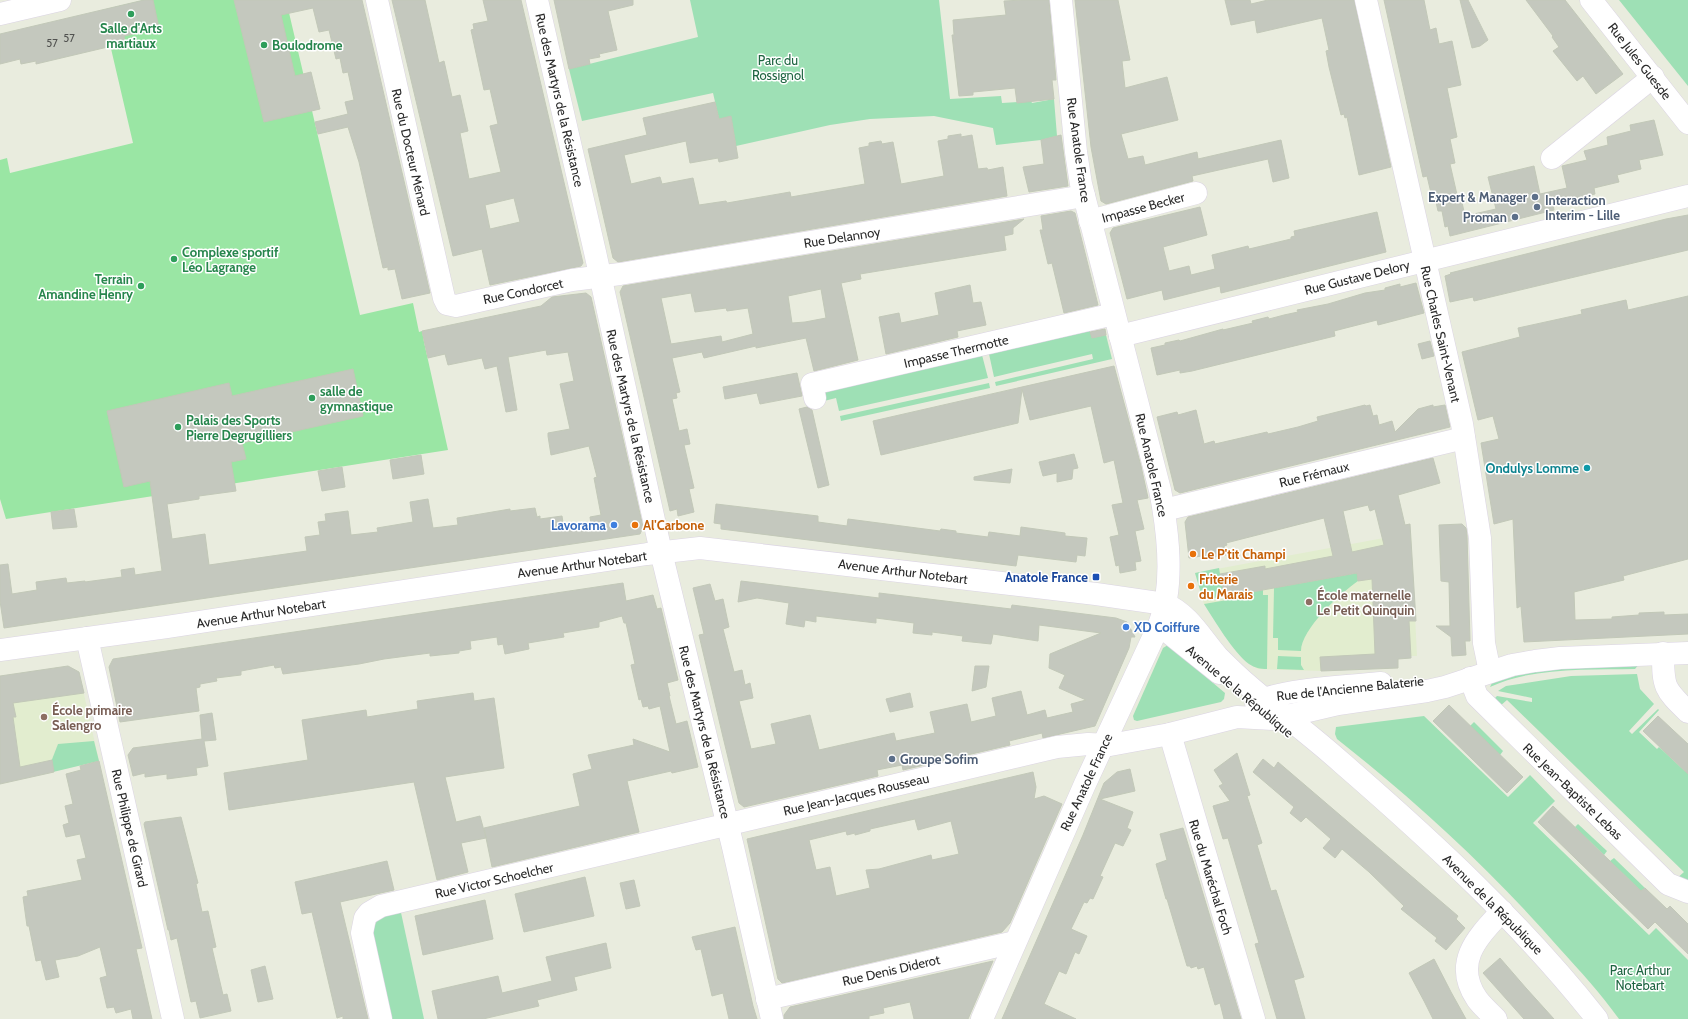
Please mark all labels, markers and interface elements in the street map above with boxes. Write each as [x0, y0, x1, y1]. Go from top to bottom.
marker: Salle d'Arts martiaux [126, 9, 136, 19]
street label: Rue des Martyrs de la Résistance [532, 12, 588, 189]
street label: Rue Jules Guesde [1605, 19, 1675, 103]
place label: Salle d'Arts martiaux [100, 20, 163, 51]
house number: 57 [63, 31, 75, 45]
house number: 57 [46, 36, 58, 50]
place label: Boulodrome [272, 37, 343, 53]
marker: Boulodrome [259, 40, 269, 50]
park label: Parc du Rossignol [752, 52, 804, 83]
street label: Rue du Docteur Ménard [389, 87, 433, 217]
street label: Rue Anatole France [1064, 97, 1094, 204]
street label: Impasse Becker [1100, 188, 1187, 226]
place label: Expert & Manager [1428, 189, 1528, 205]
marker: Expert & Manager [1530, 192, 1540, 202]
place label: Interaction Interim - Lille [1545, 192, 1620, 223]
marker: Interaction Interim - Lille [1532, 202, 1542, 212]
place label: Proman [1463, 209, 1507, 225]
marker: Proman [1510, 212, 1520, 222]
street label: Rue Delannoy [802, 223, 882, 251]
place label: Complexe sportif Léo Lagrange [182, 244, 279, 275]
marker: Complexe sportif Léo Lagrange [169, 254, 179, 264]
street label: Rue Gustave Delory [1303, 256, 1412, 298]
street label: Rue Charles Saint-Venant [1417, 264, 1465, 404]
place label: Terrain Amandine Henry [38, 271, 133, 302]
street label: Rue Condorcet [481, 275, 565, 307]
marker: Terrain Amandine Henry [136, 281, 146, 291]
street label: Rue des Martyrs de la Résistance [603, 328, 659, 505]
street label: Impasse Thermotte [902, 331, 1010, 371]
place label: salle de gymnastique [320, 383, 393, 414]
marker: salle de gymnastique [307, 393, 317, 403]
place label: Palais des Sports Pierre Degrugilliers [186, 412, 292, 443]
street label: Rue Anatole France [1132, 412, 1172, 519]
marker: Palais des Sports Pierre Degrugilliers [173, 422, 183, 432]
street label: Rue Frémaux [1277, 457, 1351, 490]
place label: Ondulys Lomme [1486, 460, 1579, 476]
marker: Ondulys Lomme [1582, 463, 1592, 473]
place label: Lavorama [551, 517, 607, 533]
place label: Al'Carbone [643, 517, 704, 533]
marker: Lavorama [609, 520, 619, 530]
marker: Al'Carbone [630, 520, 640, 530]
place label: Le P'tit Champi [1201, 546, 1286, 562]
street label: Avenue Arthur Notebart [516, 547, 648, 581]
marker: Le P'tit Champi [1188, 549, 1198, 559]
street label: Avenue Arthur Notebart [837, 555, 969, 587]
place label: Anatole France [1005, 569, 1088, 585]
place label: Friterie du Marais [1199, 571, 1254, 602]
marker: Anatole France [1091, 572, 1101, 582]
marker: Friterie du Marais [1186, 581, 1196, 591]
place label: École maternelle Le Petit Quinquin [1317, 586, 1415, 618]
street label: Avenue Arthur Notebart [195, 595, 327, 631]
marker: École maternelle Le Petit Quinquin [1304, 597, 1314, 607]
place label: XD Coiffure [1133, 619, 1200, 635]
marker: XD Coiffure [1121, 622, 1131, 632]
street label: Avenue de la République [1183, 641, 1297, 741]
street label: Rue des Martyrs de la Résistance [676, 644, 734, 820]
street label: Rue de l'Ancienne Balaterie [1276, 672, 1425, 704]
place label: École primaire Salengro [52, 701, 132, 733]
marker: École primaire Salengro [39, 712, 49, 722]
street label: Rue Anatole France [1056, 730, 1116, 833]
street label: Rue Jean-Baptiste Lebas [1520, 739, 1627, 843]
place label: Groupe Sofim [900, 751, 978, 767]
marker: Groupe Sofim [887, 754, 897, 764]
street label: Rue Philippe de Girard [109, 767, 151, 889]
street label: Rue Jean-Jacques Rousseau [782, 769, 931, 819]
street label: Rue du Maréchal Foch [1186, 817, 1236, 937]
street label: Avenue de la République [1440, 851, 1547, 958]
street label: Rue Victor Schoelcher [433, 858, 556, 901]
street label: Rue Denis Diderot [841, 951, 942, 989]
park label: Parc Arthur Notebart [1610, 962, 1671, 993]

